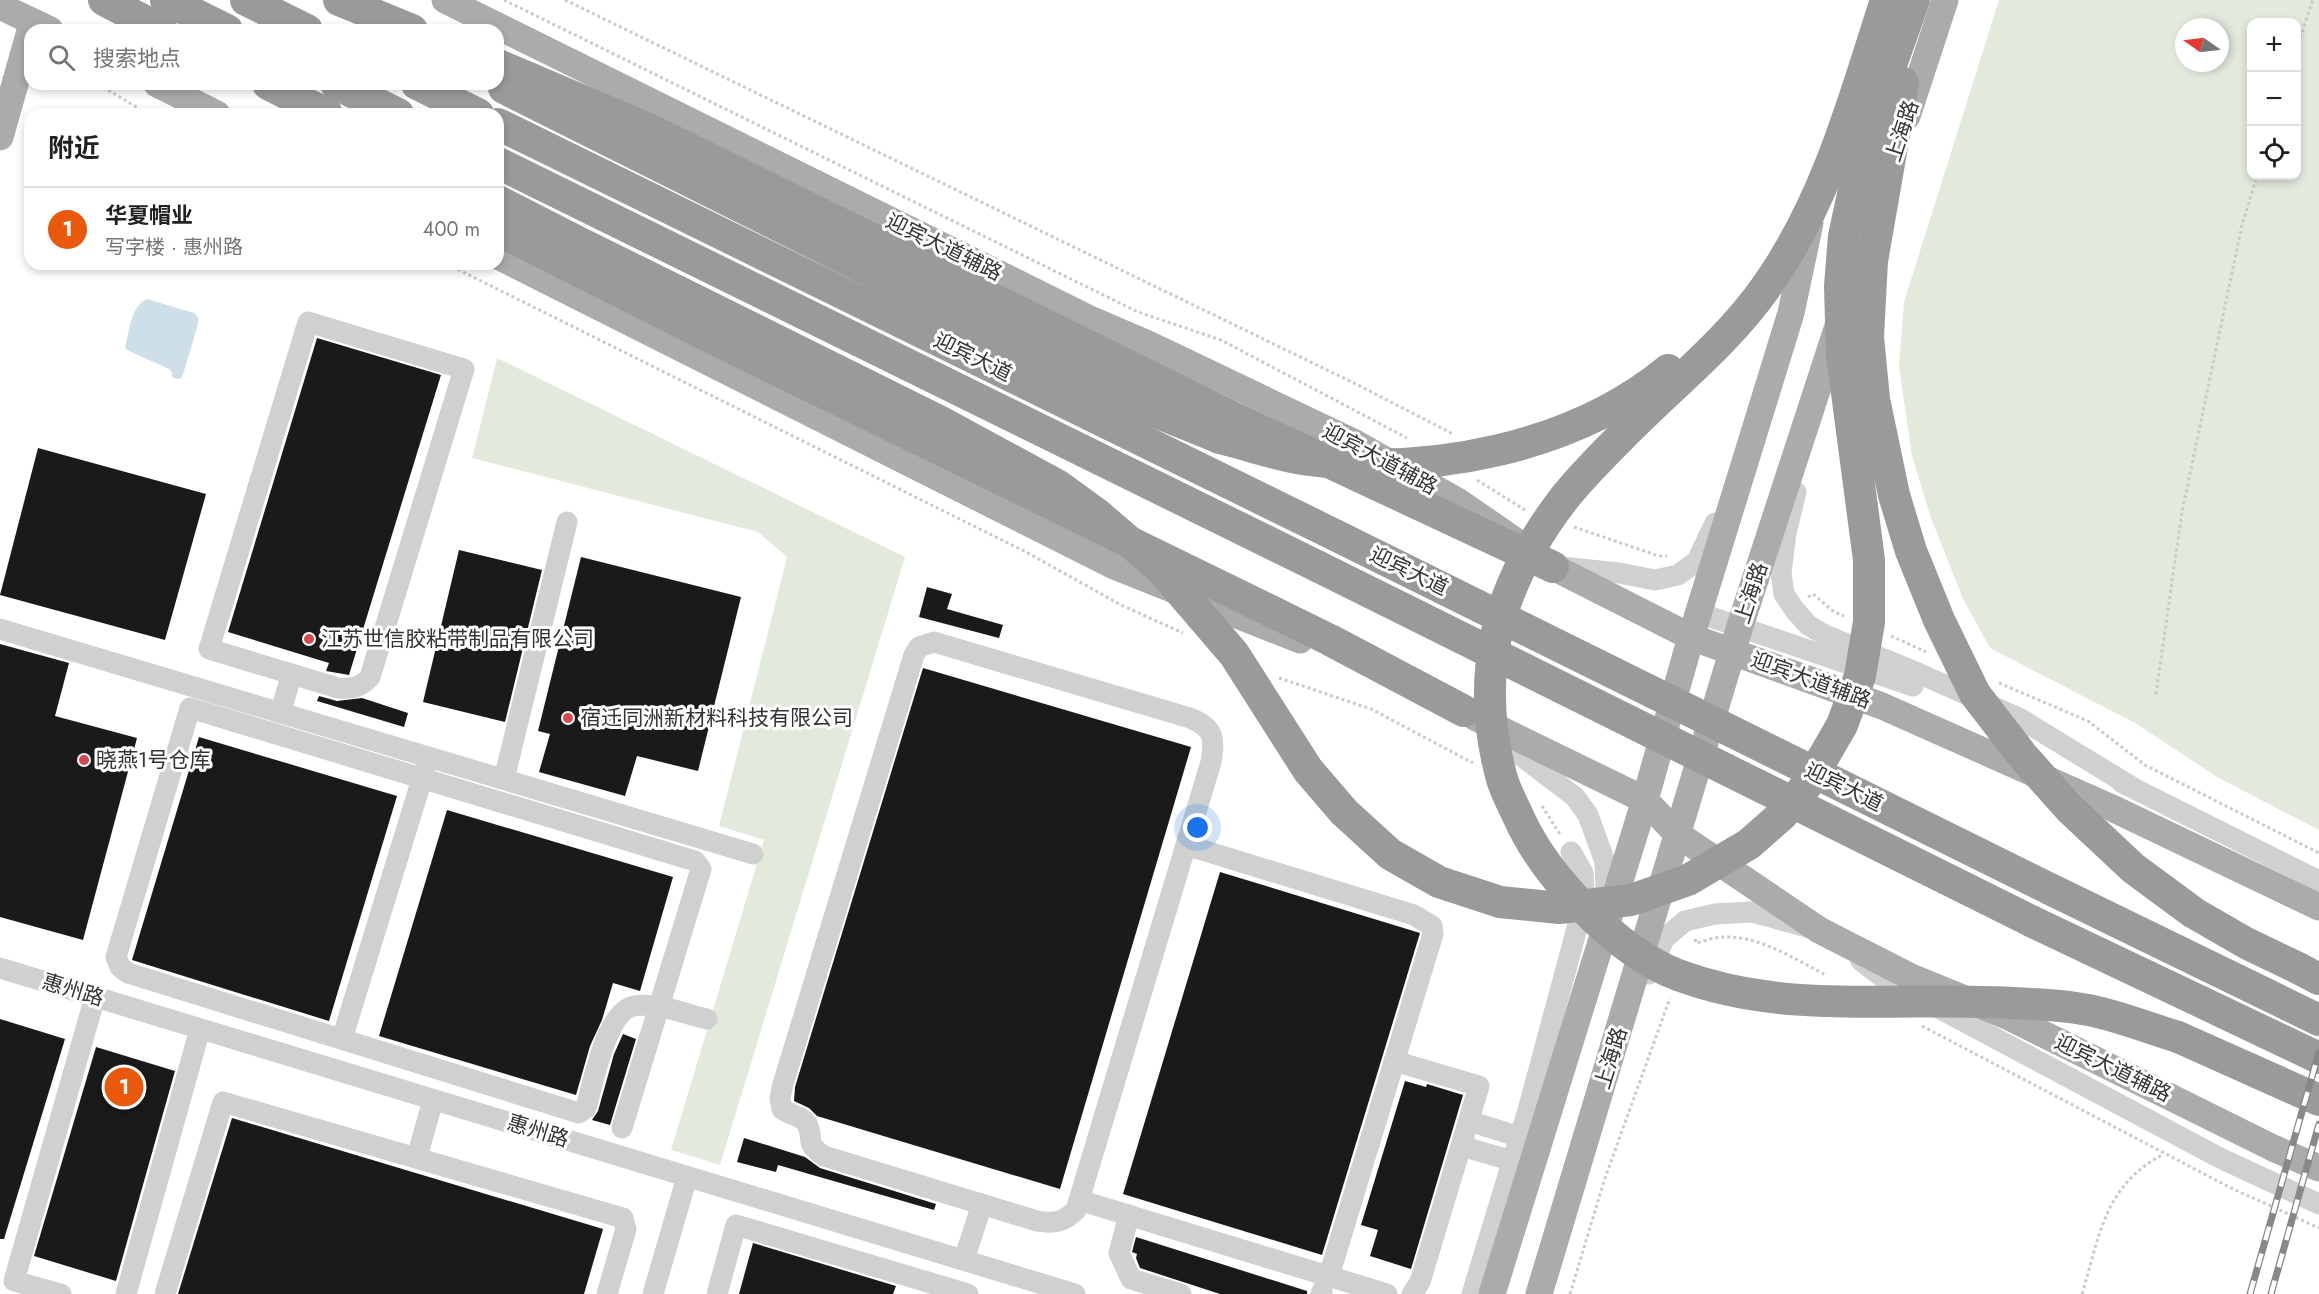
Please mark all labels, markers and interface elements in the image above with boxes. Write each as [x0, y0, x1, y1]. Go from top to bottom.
north arrow [2175, 18, 2229, 72]
map controls [2247, 18, 2301, 180]
button: + [2247, 18, 2301, 72]
search box [24, 24, 504, 90]
icon: search [45, 41, 78, 74]
text: 搜索地点 [93, 42, 181, 74]
button: − [2247, 72, 2301, 126]
street label: 上海路 [1878, 96, 1926, 166]
button: locate [2247, 126, 2301, 180]
text: 附近 [48, 129, 100, 167]
text: 华夏帽业 [105, 199, 193, 231]
street label: 迎宾大道辅路 [881, 206, 1007, 288]
text: 1 [62, 215, 73, 244]
text: 400 m [423, 215, 480, 244]
text: 写字楼 · 惠州路 [105, 233, 243, 262]
street label: 迎宾大道 [929, 325, 1017, 389]
street label: 迎宾大道辅路 [1317, 416, 1443, 502]
street label: 迎宾大道 [1365, 539, 1453, 603]
street label: 上海路 [1727, 558, 1775, 628]
place label: 江苏世信胶粘带制品有限公司 [321, 624, 594, 654]
marker: 江苏世信胶粘带制品有限公司 [302, 632, 316, 646]
street label: 迎宾大道辅路 [1747, 644, 1875, 716]
place label: 宿迁同洲新材料科技有限公司 [580, 703, 853, 733]
marker: 宿迁同洲新材料科技有限公司 [561, 711, 575, 725]
place label: 晓燕1号仓库 [96, 745, 210, 775]
marker: 晓燕1号仓库 [77, 753, 91, 767]
street label: 迎宾大道 [1800, 755, 1888, 819]
your location [1183, 813, 1212, 842]
street label: 惠州路 [38, 966, 108, 1014]
street label: 上海路 [1587, 1023, 1635, 1093]
street label: 迎宾大道辅路 [2050, 1027, 2176, 1109]
pin: 1 [104, 1064, 144, 1110]
street label: 惠州路 [503, 1107, 573, 1155]

